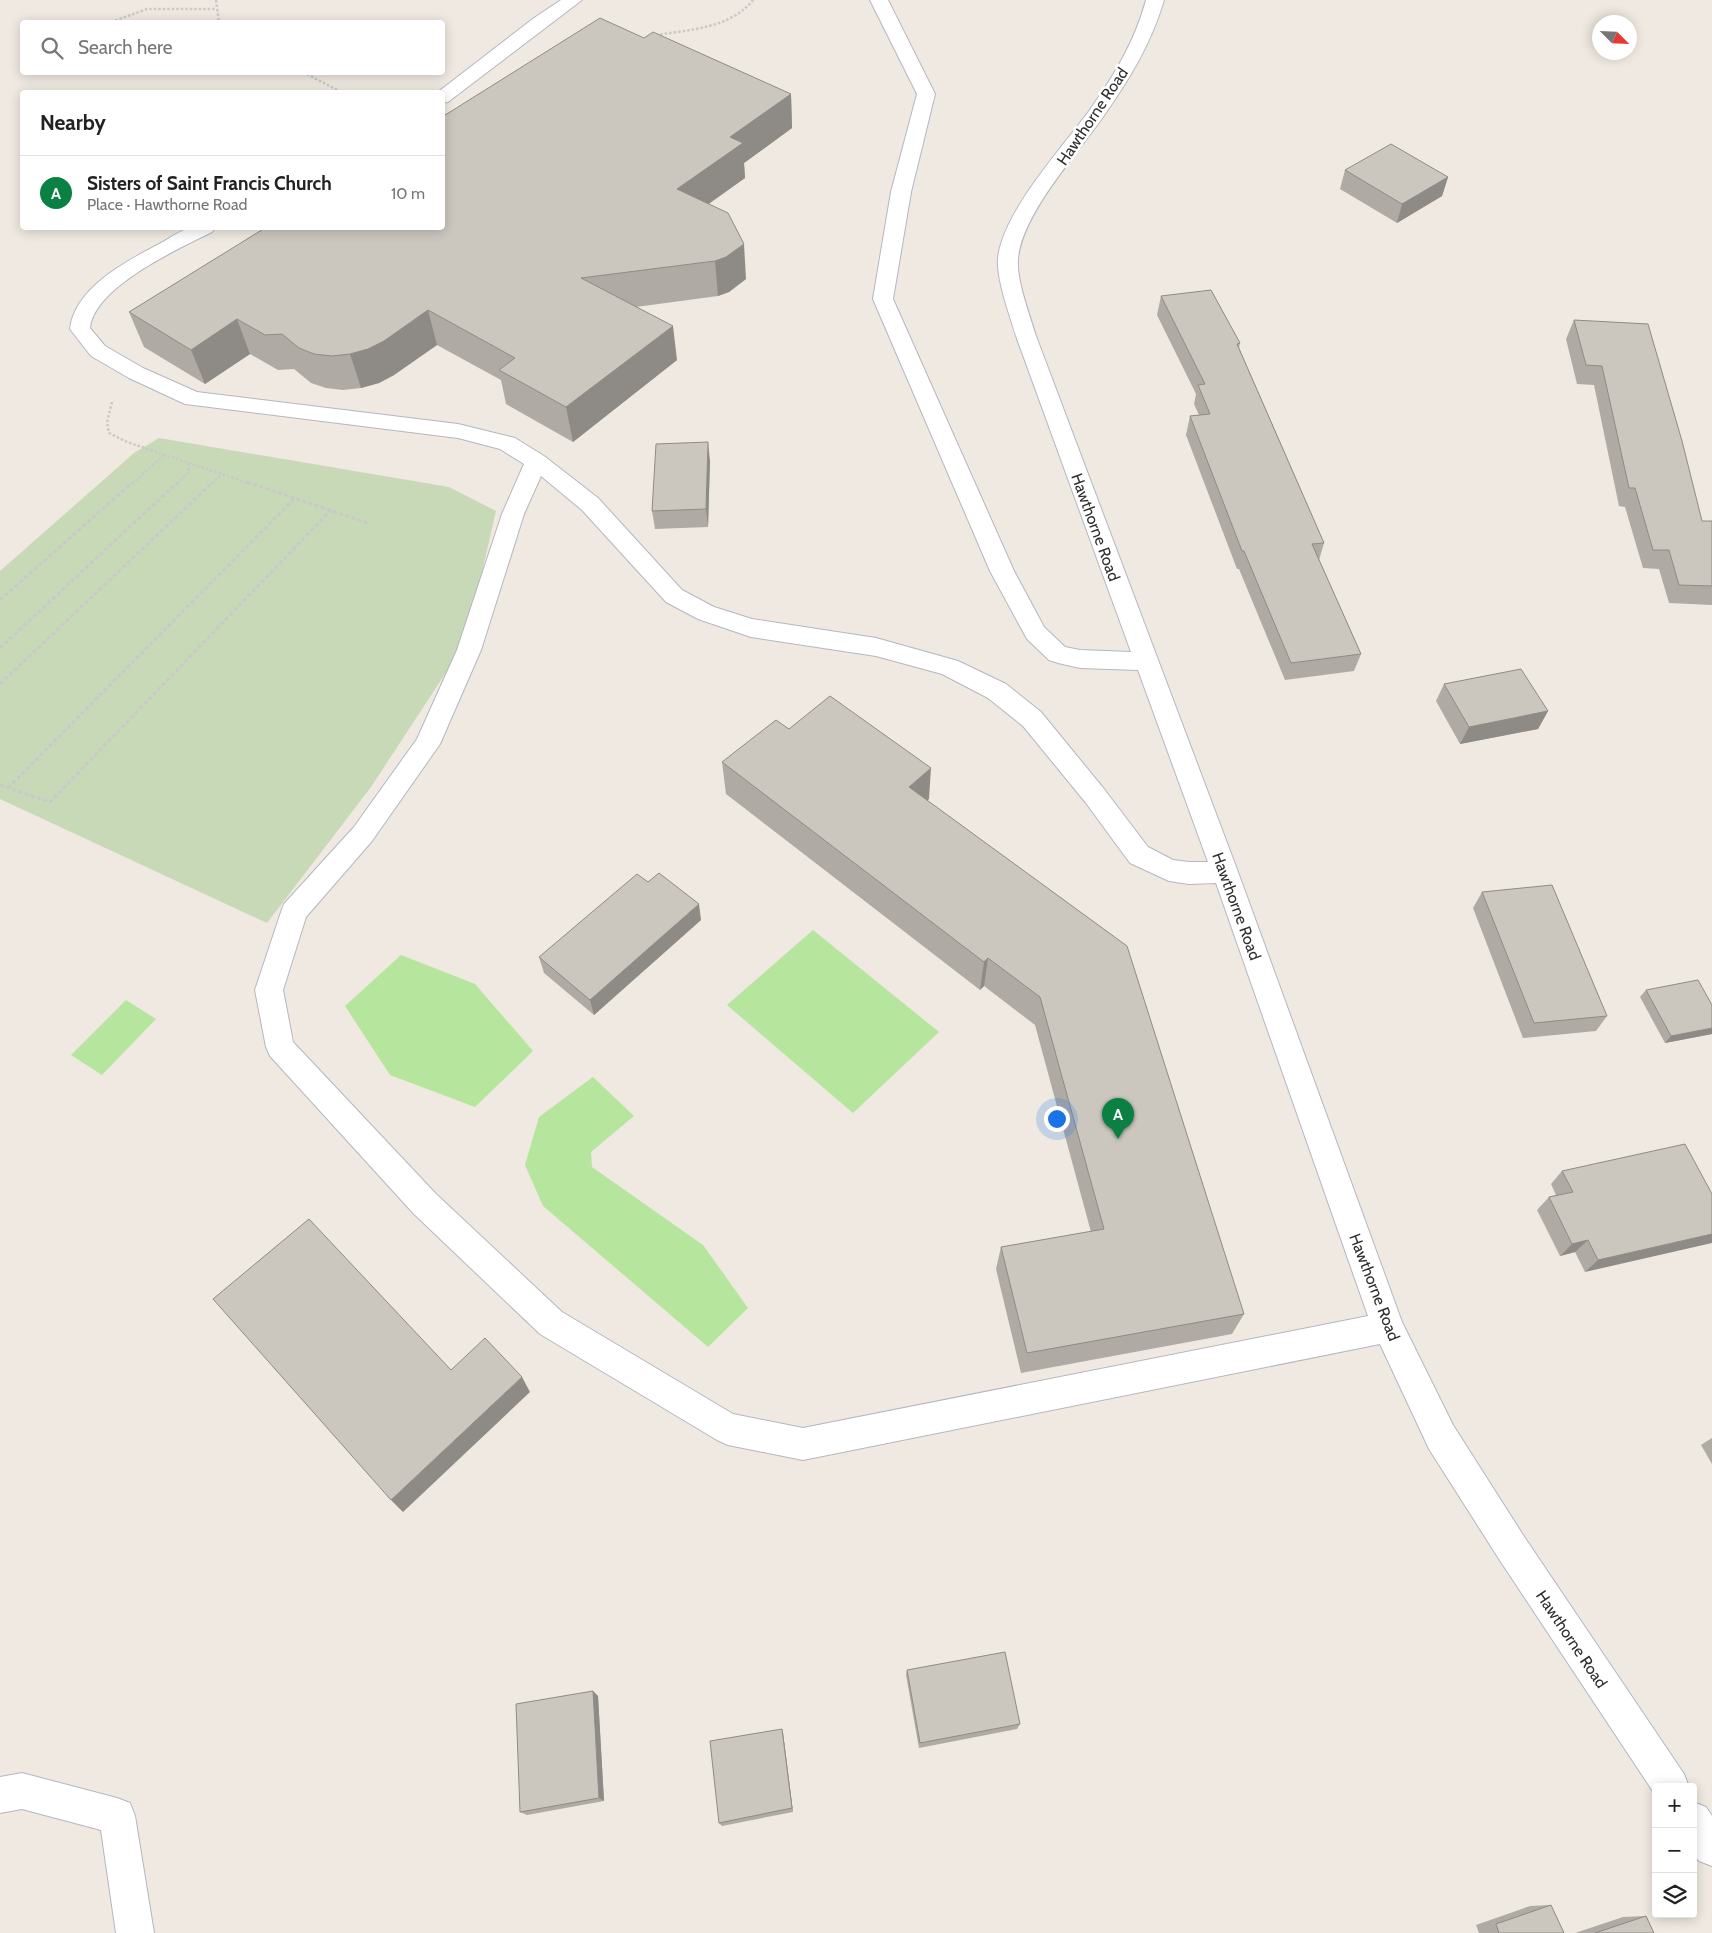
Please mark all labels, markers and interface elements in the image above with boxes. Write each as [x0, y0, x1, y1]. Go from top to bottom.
north arrow [1592, 15, 1637, 60]
search box [20, 20, 445, 75]
icon: search [38, 34, 66, 62]
text: Search here [78, 36, 172, 59]
street label: Hawthorne Road [1053, 64, 1132, 169]
text: Nearby [40, 110, 106, 135]
text: Sisters of Saint Francis Church [87, 172, 332, 195]
text: A [51, 184, 61, 203]
text: 10 m [391, 184, 425, 203]
text: Place · Hawthorne Road [87, 195, 247, 214]
street label: Hawthorne Road [1067, 471, 1124, 584]
street label: Hawthorne Road [1208, 850, 1265, 963]
pin: A [1102, 1098, 1134, 1139]
your location [1044, 1106, 1070, 1132]
street label: Hawthorne Road [1345, 1231, 1404, 1344]
street label: Hawthorne Road [1532, 1587, 1611, 1692]
map controls [1652, 1783, 1697, 1918]
button: + [1652, 1783, 1697, 1828]
button: − [1652, 1828, 1697, 1873]
button: layers [1652, 1873, 1697, 1918]

